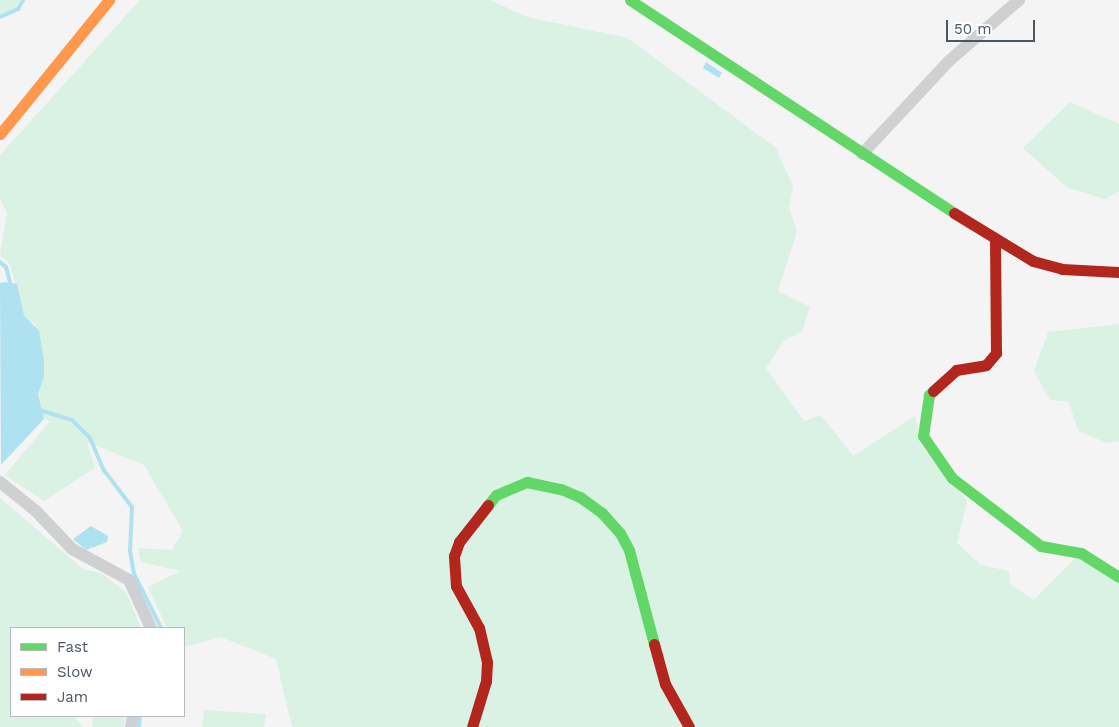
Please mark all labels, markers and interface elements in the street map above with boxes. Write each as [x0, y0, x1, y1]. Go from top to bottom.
scale bar [949, 10, 1038, 42]
text: 50 m [954, 20, 991, 38]
legend [10, 627, 185, 717]
text: Fast [57, 638, 88, 656]
text: Slow [57, 663, 93, 681]
text: Jam [57, 688, 88, 706]

